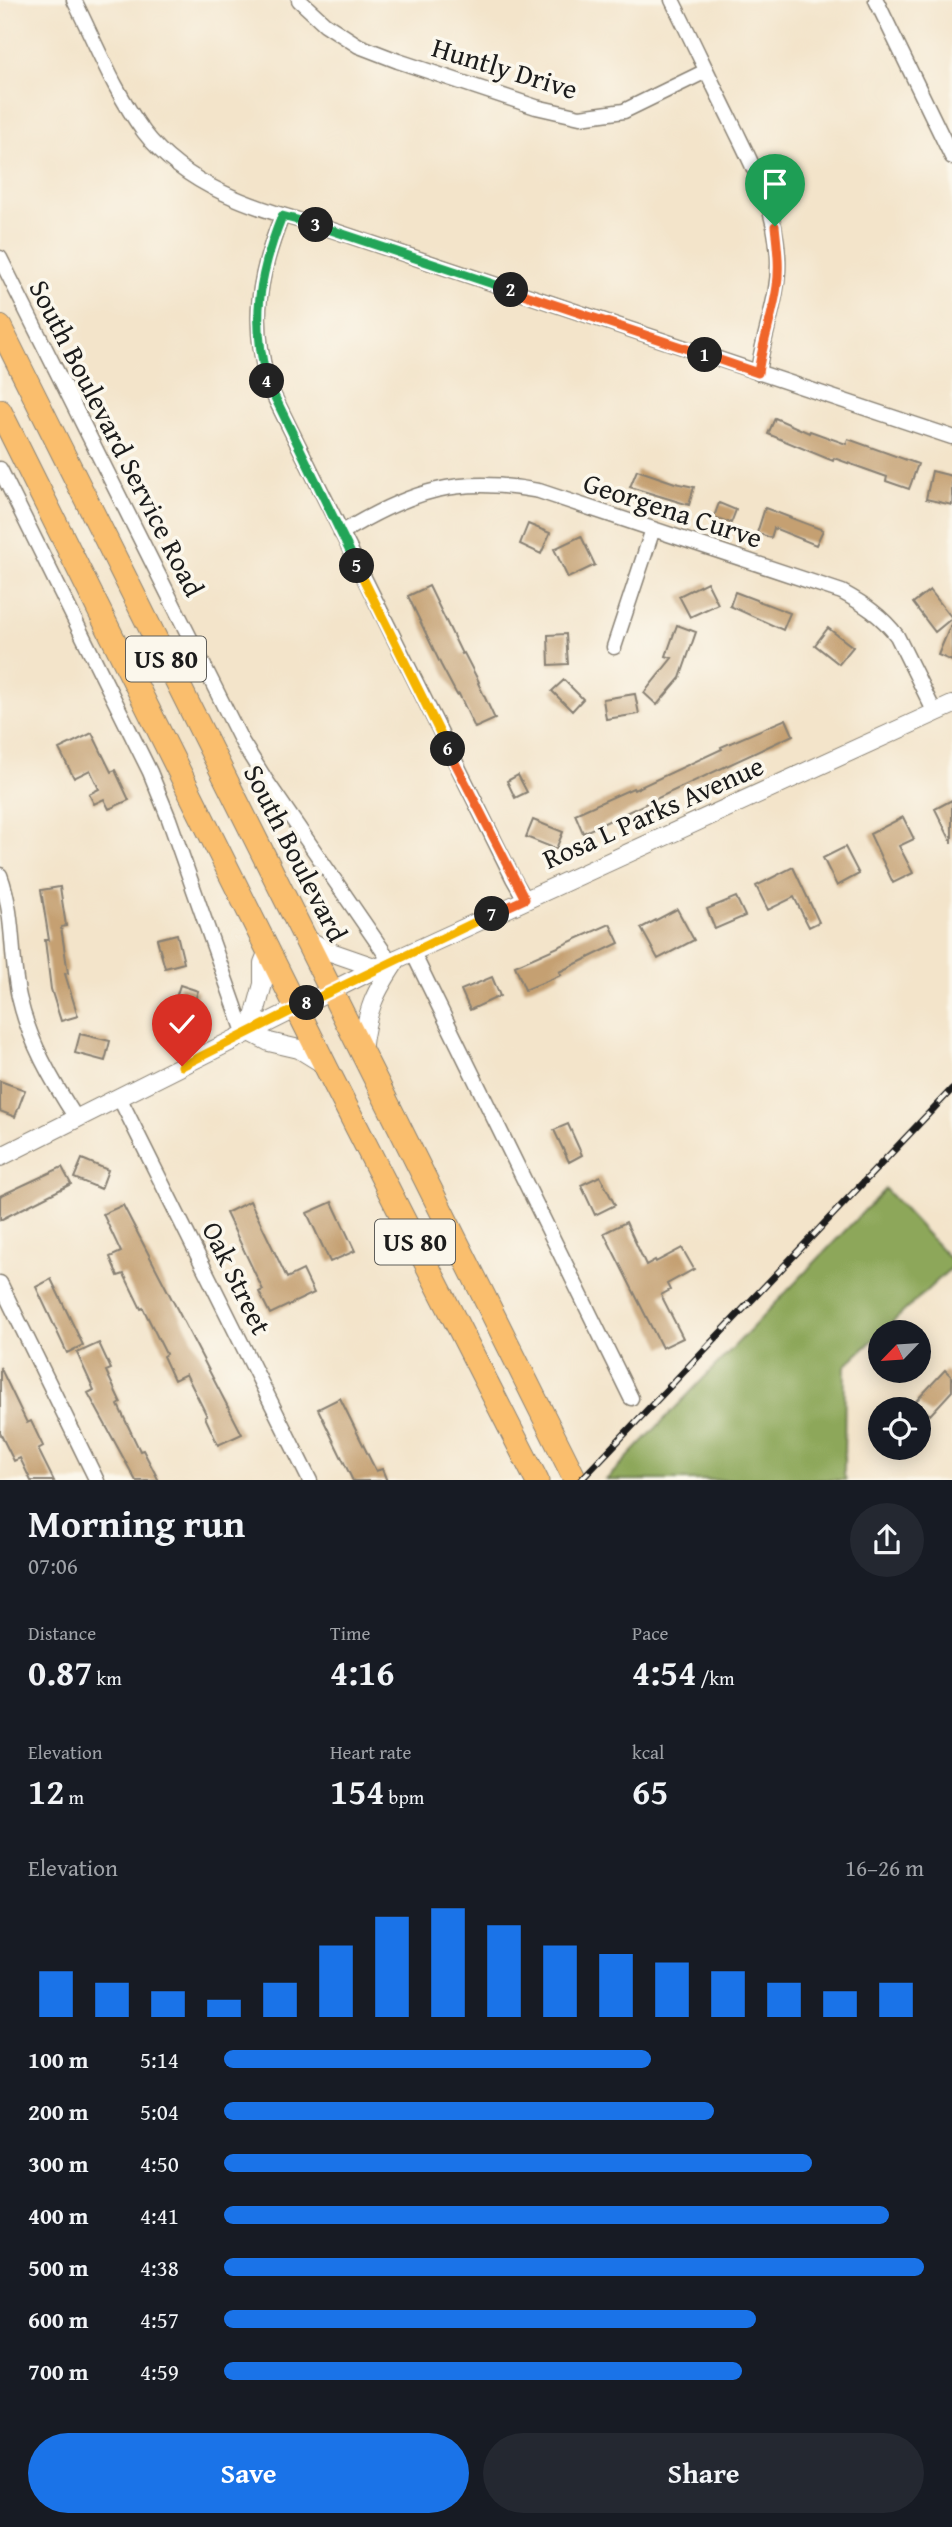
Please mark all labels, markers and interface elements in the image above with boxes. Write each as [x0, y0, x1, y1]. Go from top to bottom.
street label: Huntly Drive [427, 26, 583, 109]
pin [745, 154, 805, 226]
icon: arrive [756, 165, 794, 203]
pin: 3 [298, 208, 334, 243]
text: 3 [311, 210, 320, 238]
street label: South Boulevard Service Road [20, 272, 215, 603]
pin: 2 [494, 272, 528, 308]
text: 2 [506, 275, 515, 303]
pin: 1 [688, 338, 722, 372]
text: 1 [700, 340, 709, 368]
pin: 4 [250, 364, 284, 398]
text: 4 [262, 366, 271, 394]
street label: Georgena Curve [578, 461, 768, 558]
pin: 5 [340, 548, 374, 584]
text: 5 [352, 551, 361, 579]
road number: US 80 [126, 636, 206, 681]
pin: 6 [430, 732, 466, 766]
text: 6 [443, 734, 452, 762]
street label: Rosa L Parks Avenue [536, 744, 770, 879]
street label: South Boulevard [234, 757, 359, 949]
pin: 7 [475, 897, 510, 932]
text: 7 [487, 899, 496, 927]
pin: 8 [290, 986, 324, 1020]
text: 8 [302, 988, 311, 1016]
pin [152, 994, 212, 1066]
icon: check [163, 1005, 201, 1043]
street label: Oak Street [192, 1214, 283, 1341]
road number: US 80 [375, 1219, 455, 1264]
north arrow [868, 1320, 931, 1382]
map controls [868, 1320, 931, 1460]
button: locate [868, 1397, 931, 1460]
text: Morning run [28, 1495, 245, 1551]
button: share [850, 1503, 924, 1577]
text: 07:06 [28, 1549, 78, 1582]
text: Distance [28, 1619, 96, 1647]
text: Time [330, 1619, 370, 1647]
text: Pace [632, 1619, 669, 1647]
text: 0.87 [28, 1647, 92, 1698]
text: 4:16 [330, 1647, 394, 1698]
text: 4:54 [632, 1647, 696, 1698]
text: km [92, 1664, 122, 1692]
text: /km [696, 1664, 735, 1692]
text: Elevation [28, 1738, 102, 1766]
text: Heart rate [330, 1738, 411, 1766]
text: kcal [632, 1738, 664, 1766]
text: 12 [28, 1766, 64, 1817]
text: 154 [330, 1766, 384, 1817]
text: 65 [632, 1766, 668, 1817]
text: m [64, 1783, 84, 1811]
text: bpm [384, 1783, 424, 1811]
text: Elevation [28, 1851, 118, 1884]
text: 16–26 m [845, 1851, 924, 1884]
text: 100 m [28, 2043, 89, 2076]
text: 5:14 [140, 2043, 179, 2076]
text: 200 m [28, 2095, 89, 2128]
text: 5:04 [140, 2095, 179, 2128]
text: 300 m [28, 2147, 89, 2180]
text: 4:50 [140, 2147, 179, 2180]
text: 400 m [28, 2199, 89, 2232]
text: 4:41 [140, 2199, 179, 2232]
text: 500 m [28, 2251, 89, 2284]
text: 4:38 [140, 2251, 179, 2284]
text: 600 m [28, 2303, 89, 2336]
text: 4:57 [140, 2303, 179, 2336]
text: 700 m [28, 2355, 89, 2388]
text: 4:59 [140, 2355, 179, 2388]
button: Save [28, 2433, 469, 2513]
button: Share [483, 2433, 924, 2513]

